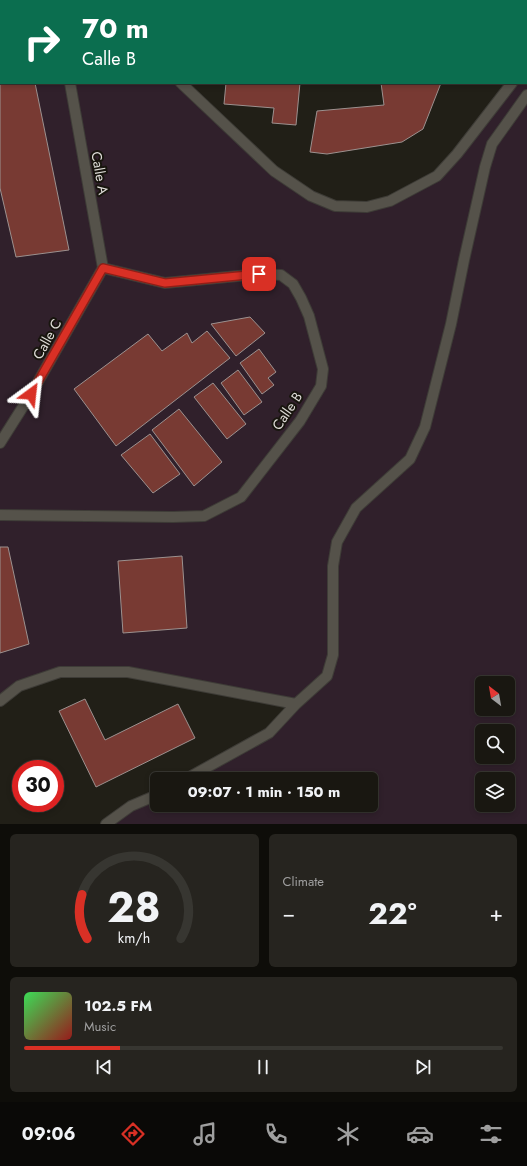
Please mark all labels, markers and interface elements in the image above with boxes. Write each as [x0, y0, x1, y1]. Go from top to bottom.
text: 70 m [82, 8, 149, 49]
icon: right [16, 16, 68, 68]
text: Calle B [82, 46, 136, 72]
street label: Calle A [86, 150, 114, 197]
pin [242, 257, 276, 291]
icon: arrive [248, 263, 270, 285]
street label: Calle C [28, 315, 66, 363]
position arrow [10, 373, 52, 415]
street label: Calle B [267, 388, 307, 434]
north arrow [475, 676, 515, 716]
map controls [475, 676, 515, 812]
button: search [475, 724, 515, 764]
speed limit sign: 30 [12, 760, 64, 812]
button: layers [475, 772, 515, 812]
text: 09:07 · 1 min · 150 m [188, 781, 340, 803]
text: Climate [283, 872, 324, 891]
text: 28 [108, 876, 161, 937]
text: 22° [368, 892, 417, 935]
text: − [283, 897, 295, 929]
text: + [489, 897, 503, 929]
text: km/h [118, 927, 150, 947]
text: 102.5 FM [84, 995, 152, 1017]
text: Music [84, 1017, 116, 1036]
icon: previous [93, 1056, 115, 1078]
icon: pause [252, 1056, 274, 1078]
icon: next [412, 1056, 434, 1078]
icon: directions [119, 1120, 147, 1148]
icon: music [191, 1120, 219, 1148]
icon: phone [262, 1120, 290, 1148]
icon: climate [334, 1120, 362, 1148]
icon: car [406, 1120, 434, 1148]
icon: filters [477, 1120, 505, 1148]
text: 09:06 [22, 1121, 76, 1147]

